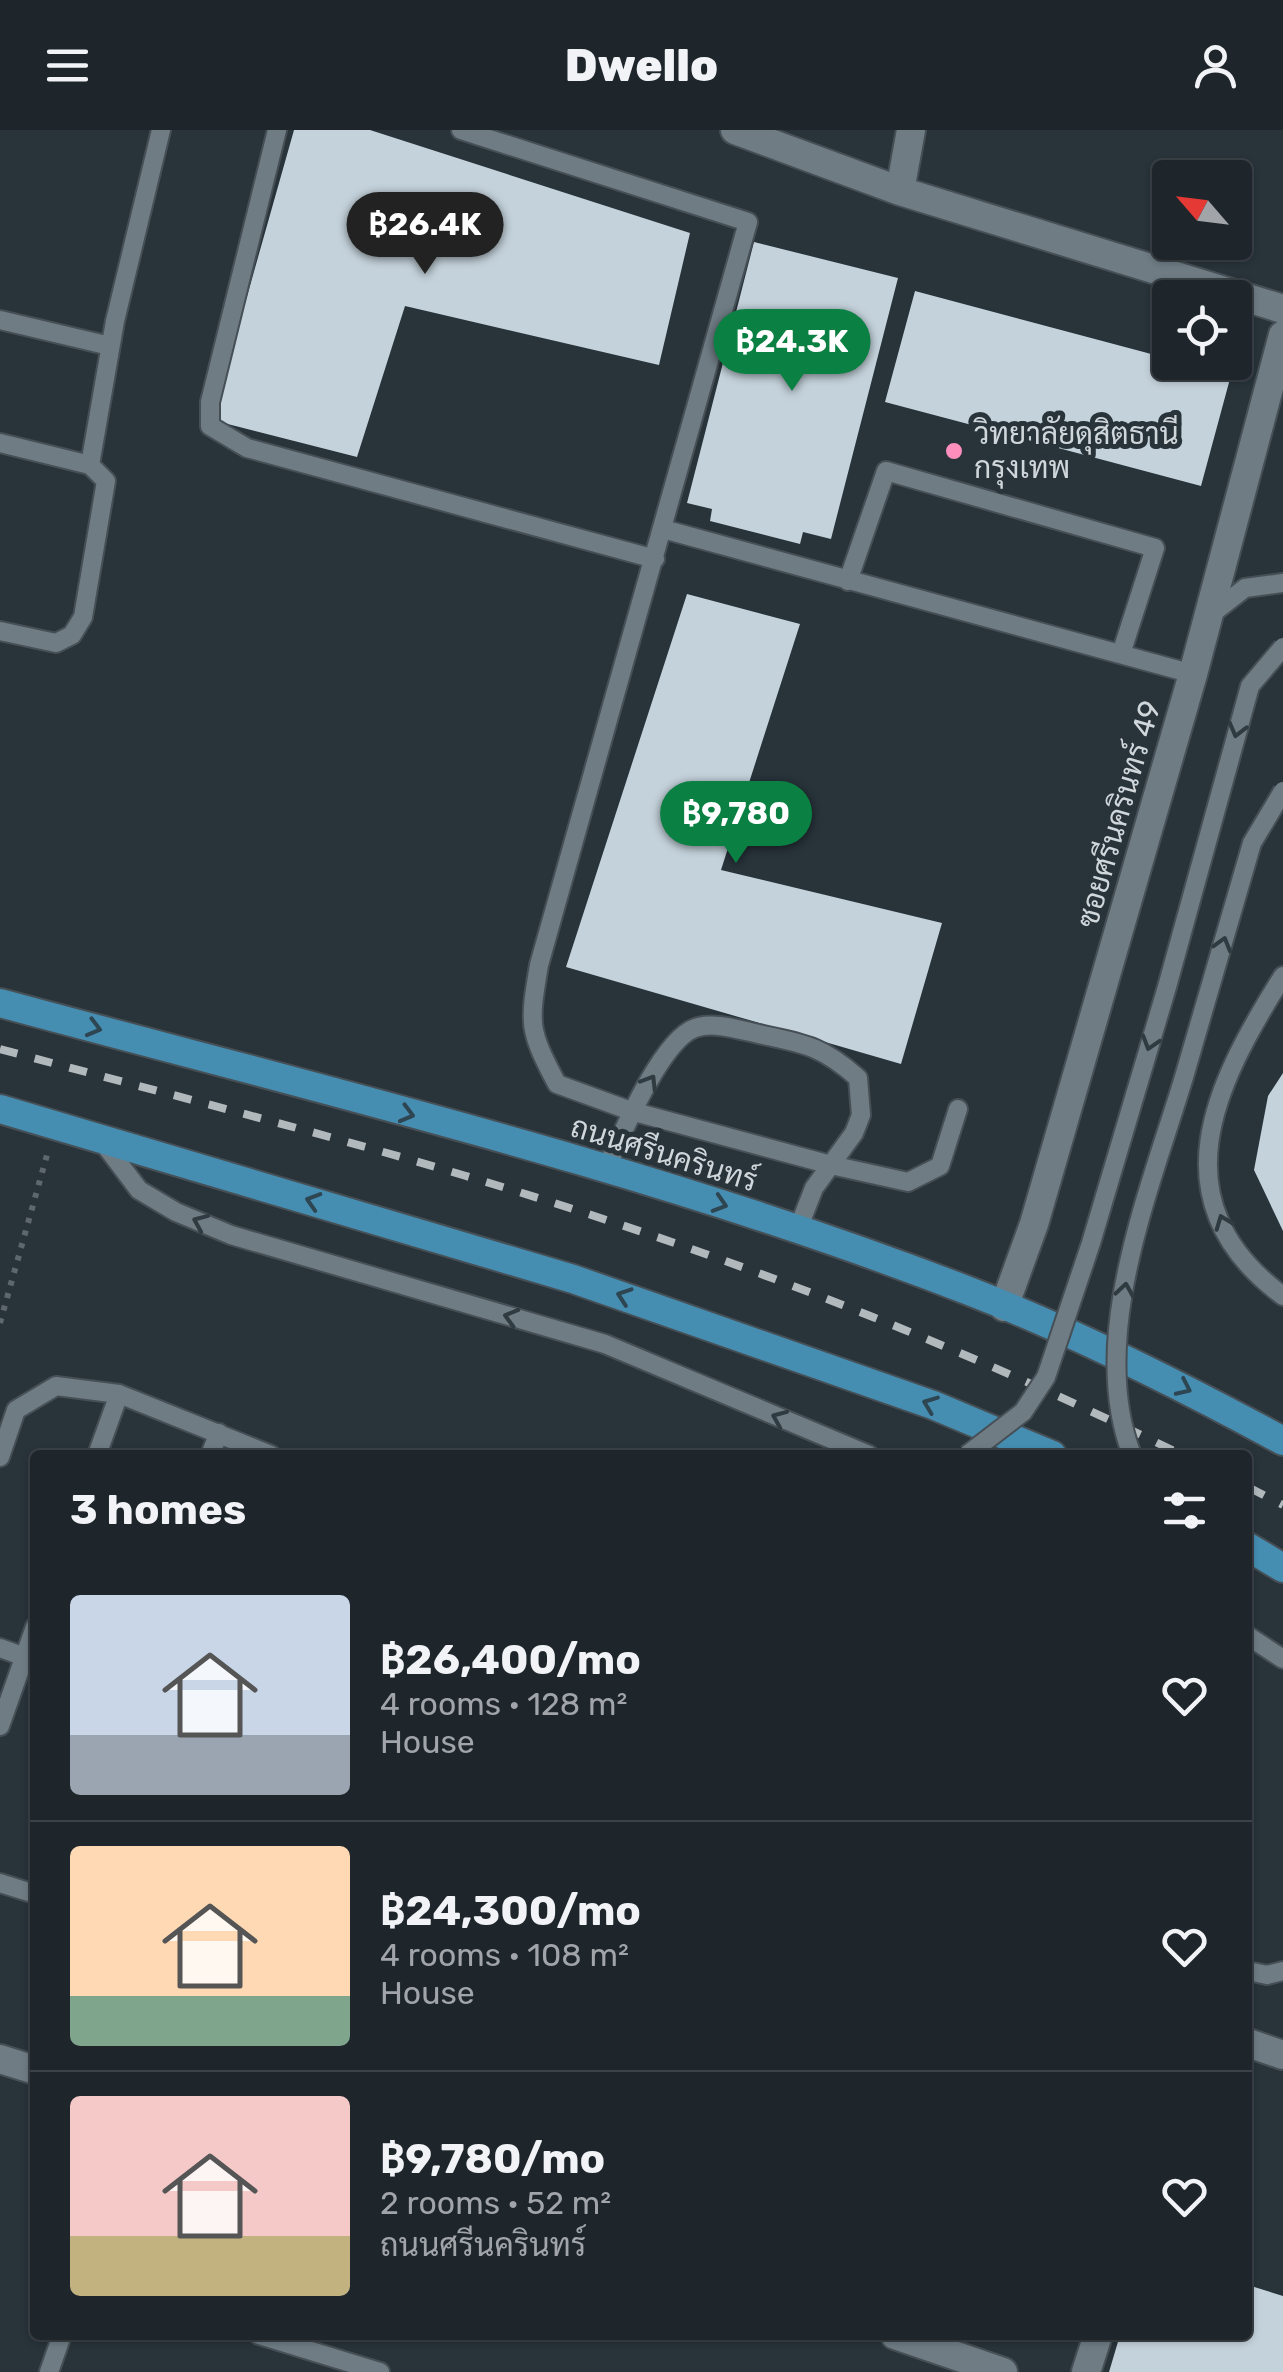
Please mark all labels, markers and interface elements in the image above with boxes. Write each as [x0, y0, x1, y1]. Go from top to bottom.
icon: menu [40, 38, 95, 93]
icon: person [1188, 38, 1243, 93]
text: Dwello [565, 39, 718, 92]
north arrow [1152, 160, 1252, 260]
map controls [1152, 160, 1252, 380]
pin: ฿26.4K [344, 192, 506, 277]
text: ฿26.4K [369, 205, 481, 243]
button: locate [1152, 280, 1252, 380]
pin: ฿24.3K [711, 309, 873, 394]
text: ฿24.3K [736, 322, 848, 360]
place label: วิทยาลัยดุสิตธานี กรุงเทพ [973, 415, 1179, 489]
marker: วิทยาลัยดุสิตธานี กรุงเทพ [943, 440, 965, 462]
street label: ซอยศรีนครินทร์ 49 [1067, 696, 1169, 932]
one-way arrow [1228, 721, 1249, 738]
pin: ฿9,780 [655, 781, 817, 866]
text: ฿9,780 [682, 794, 790, 832]
one-way arrow [1211, 936, 1232, 953]
one-way arrow [85, 1017, 102, 1038]
one-way arrow [1141, 1034, 1162, 1051]
one-way arrow [637, 1074, 656, 1092]
one-way arrow [398, 1102, 415, 1123]
street label: ถนนศรีนครินทร์ [566, 1107, 762, 1199]
one-way arrow [305, 1192, 322, 1213]
one-way arrow [710, 1192, 727, 1213]
one-way arrow [192, 1214, 210, 1234]
one-way arrow [1214, 1214, 1234, 1232]
one-way arrow [1113, 1282, 1134, 1299]
one-way arrow [616, 1288, 633, 1308]
one-way arrow [503, 1308, 520, 1329]
one-way arrow [1174, 1376, 1192, 1396]
one-way arrow [922, 1396, 940, 1416]
one-way arrow [771, 1410, 789, 1430]
icon: filters [1157, 1483, 1212, 1538]
text: 3 homes [70, 1485, 246, 1535]
icon: home [150, 1635, 270, 1755]
text: ฿26,400/mo [380, 1635, 641, 1685]
icon: heart [1157, 1668, 1212, 1723]
text: 4 rooms · 128 m² [380, 1685, 627, 1723]
text: House [380, 1723, 475, 1761]
icon: home [150, 1886, 270, 2006]
text: ฿24,300/mo [380, 1886, 641, 1936]
icon: heart [1157, 1919, 1212, 1974]
text: 4 rooms · 108 m² [380, 1936, 629, 1974]
text: House [380, 1974, 475, 2012]
text: ฿9,780/mo [380, 2134, 605, 2184]
icon: home [150, 2136, 270, 2256]
icon: heart [1157, 2169, 1212, 2224]
text: 2 rooms · 52 m² [380, 2184, 611, 2222]
text: ถนนศรีนครินทร์ [380, 2226, 586, 2264]

